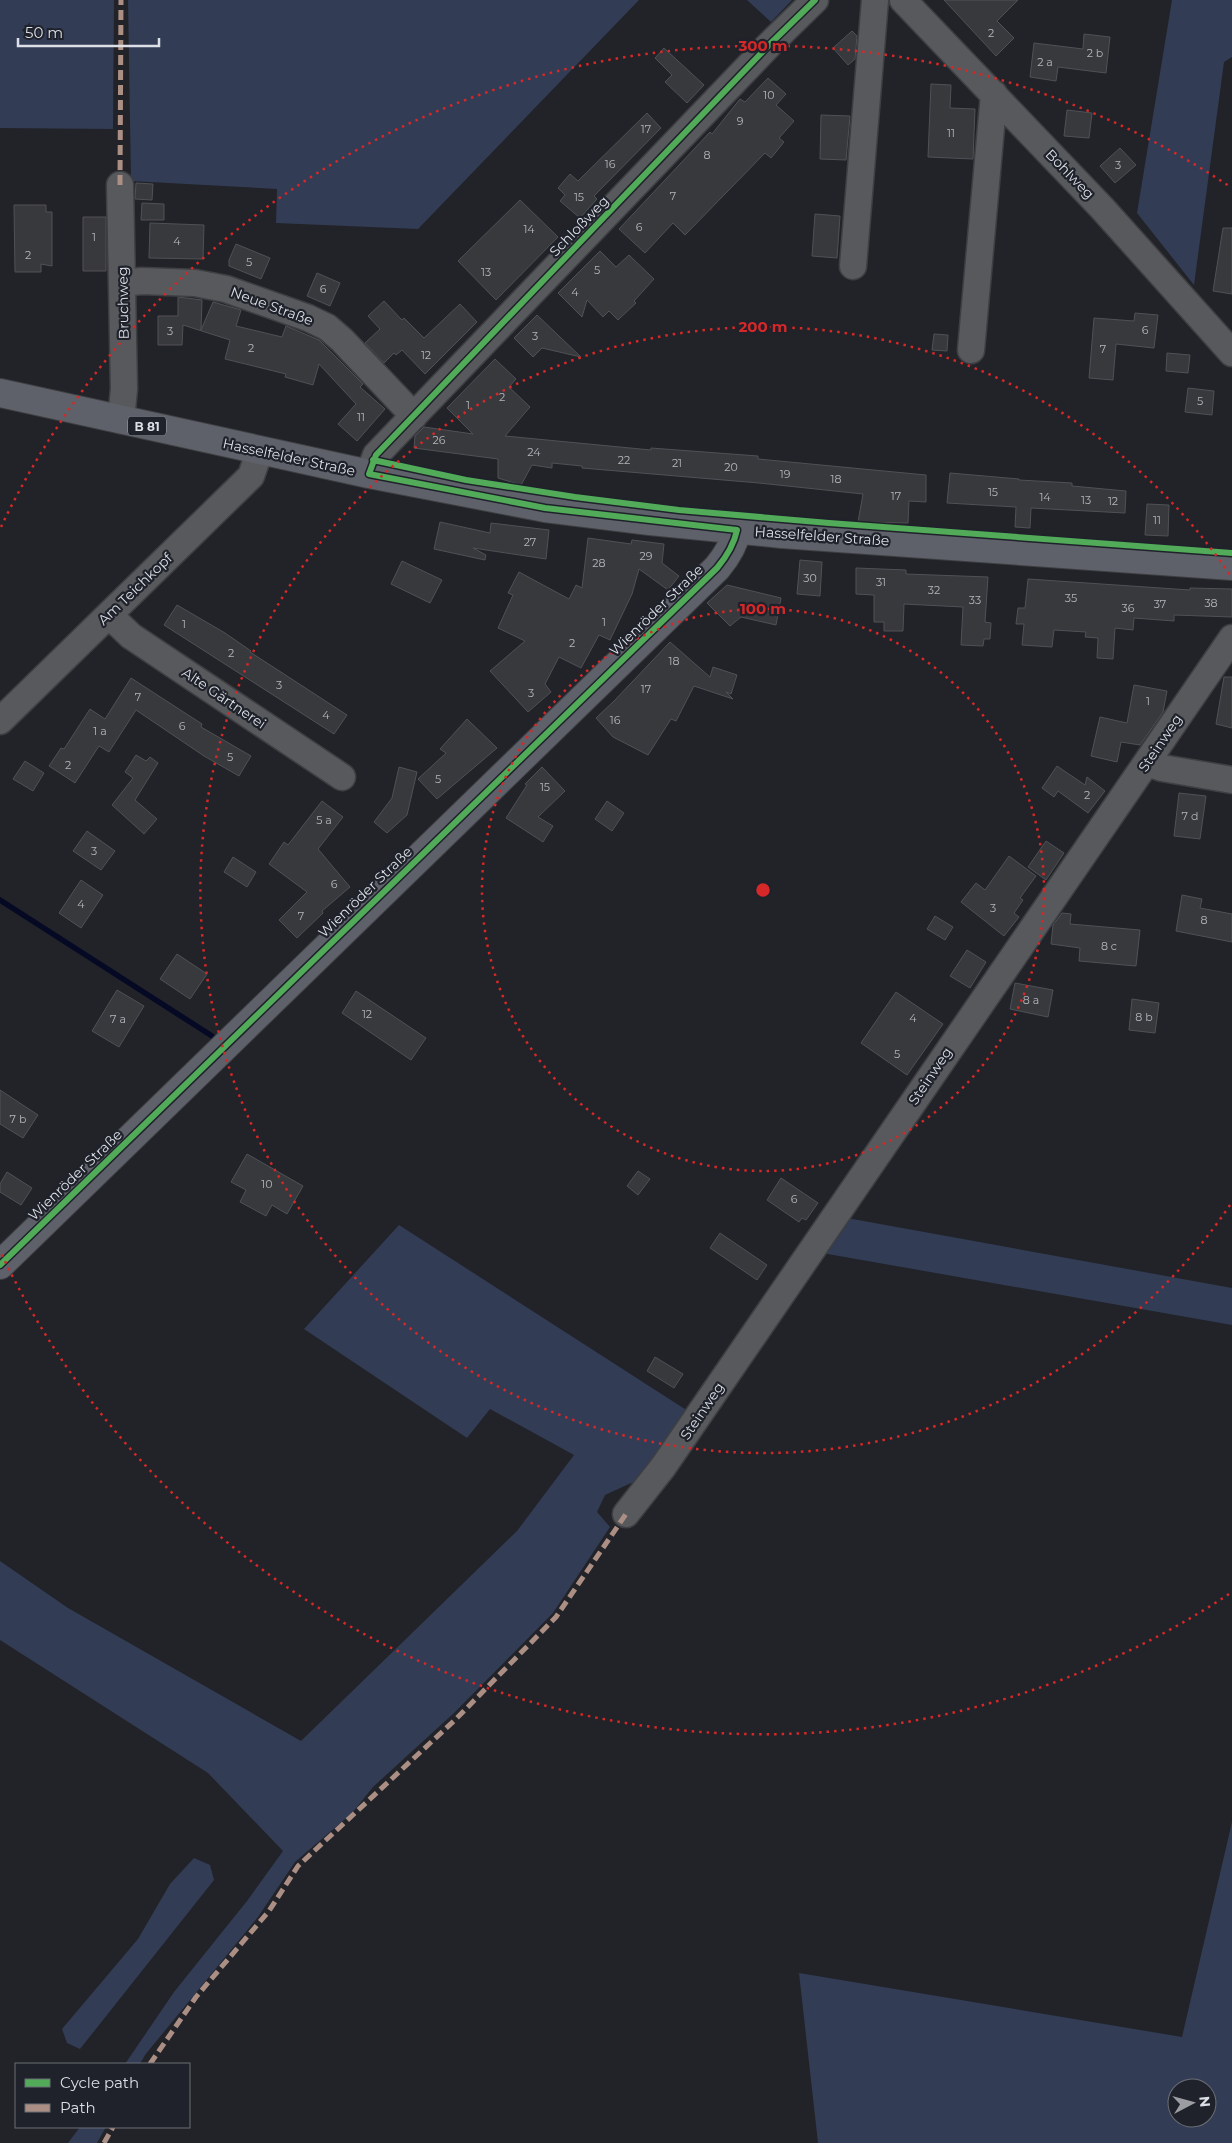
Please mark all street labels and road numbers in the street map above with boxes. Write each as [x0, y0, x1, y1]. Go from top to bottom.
street label: Bohlweg [1042, 145, 1098, 203]
street label: Schloßweg [546, 192, 612, 260]
street label: Bruchweg [113, 266, 133, 340]
street label: Neue Straße [228, 283, 316, 329]
road number: B 81 [128, 416, 166, 436]
street label: Hasselfelder Straße [221, 434, 357, 480]
street label: Hasselfelder Straße [754, 522, 890, 550]
street label: Am Teichkopf [94, 548, 177, 629]
street label: Wienröder Straße [605, 561, 707, 659]
street label: Alte Gärtnerei [179, 663, 269, 733]
street label: Steinweg [1134, 711, 1186, 775]
street label: Wienröder Straße [314, 843, 416, 941]
street label: Steinweg [904, 1044, 956, 1108]
street label: Wienröder Straße [24, 1126, 126, 1224]
street label: Steinweg [676, 1379, 728, 1443]

